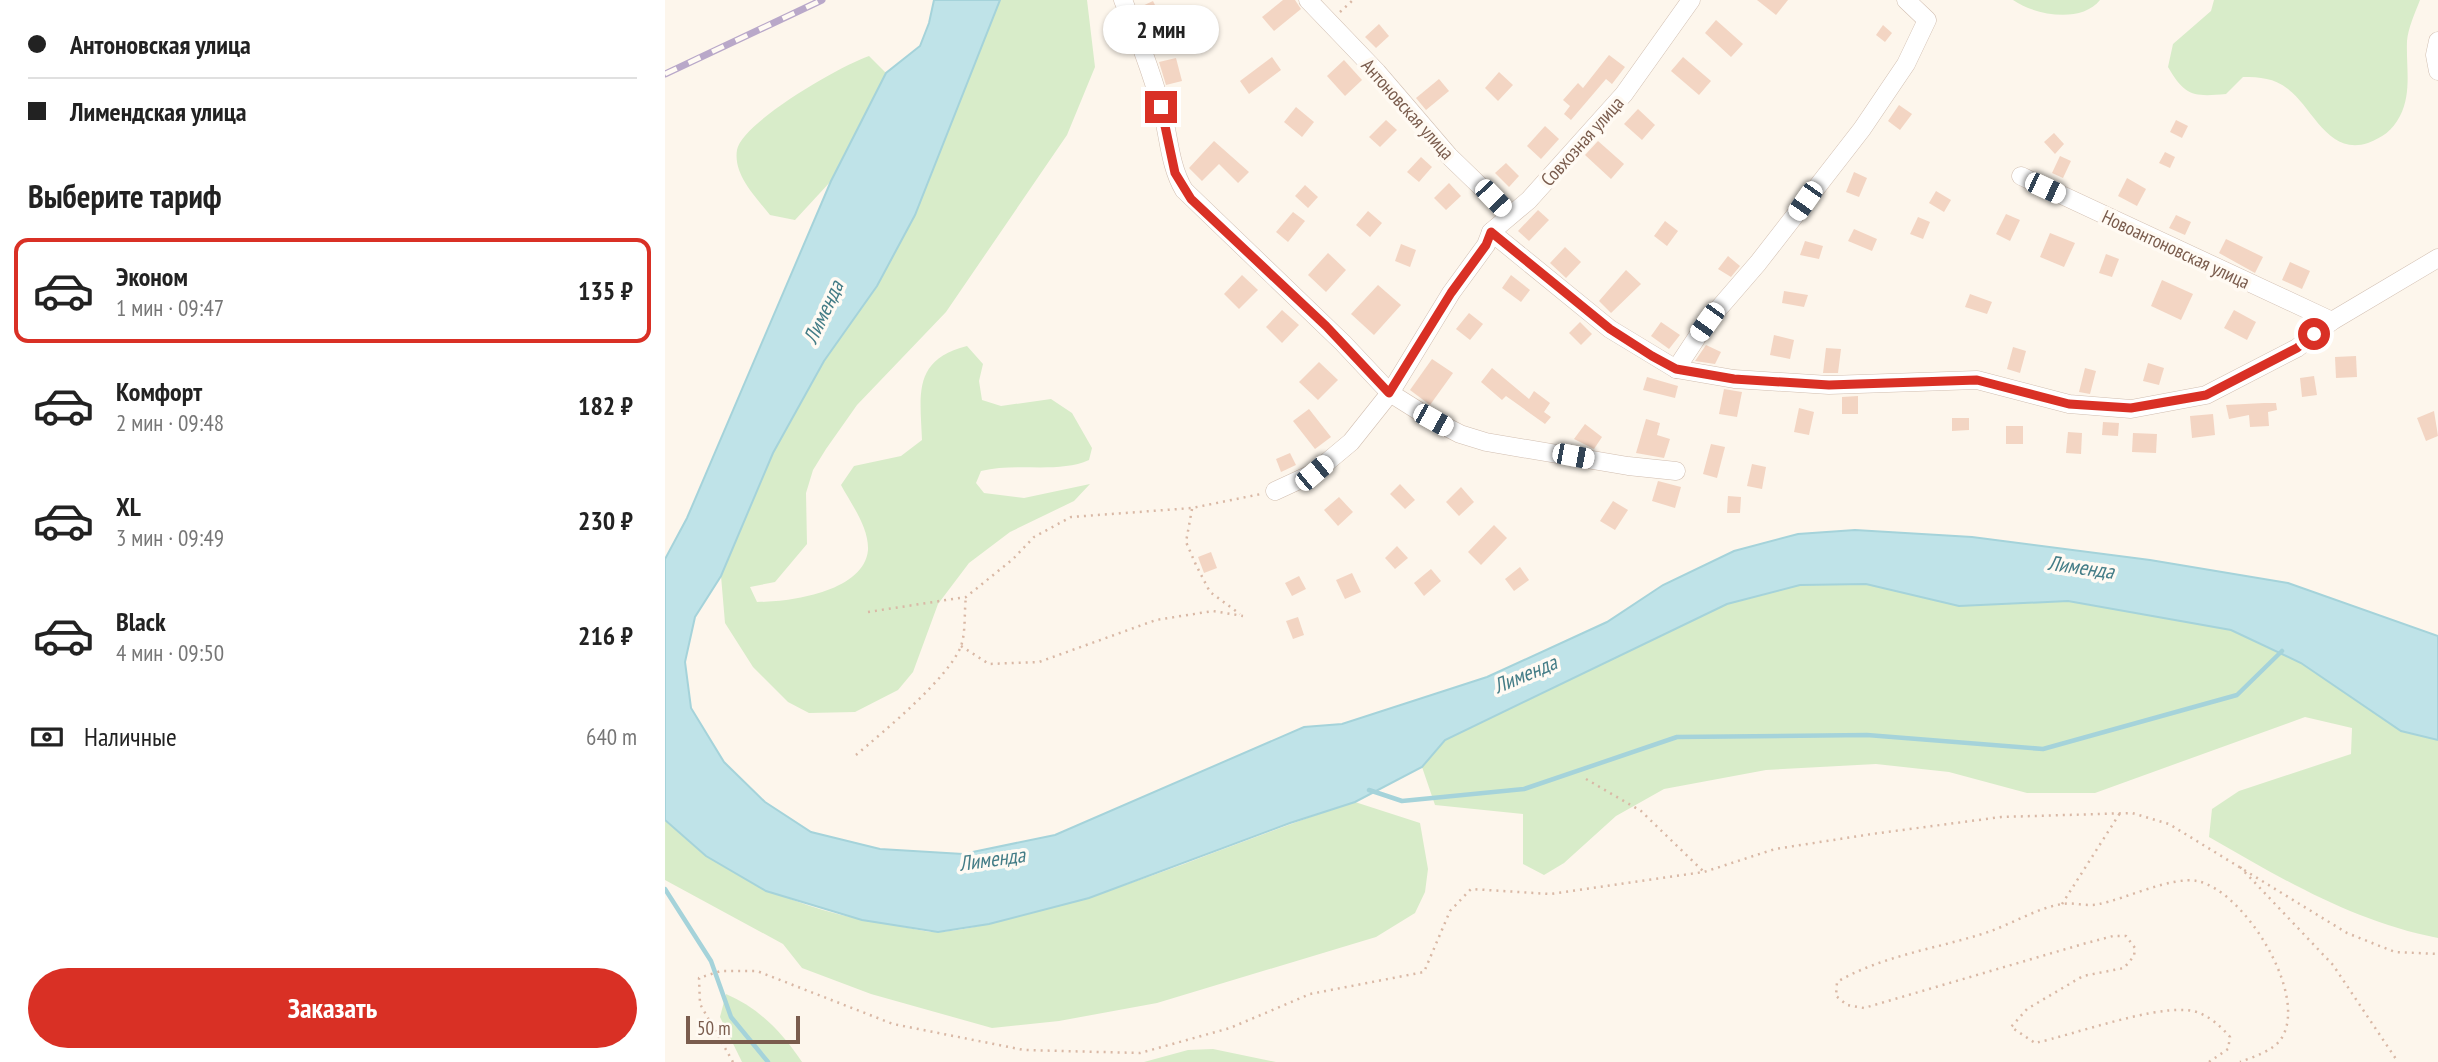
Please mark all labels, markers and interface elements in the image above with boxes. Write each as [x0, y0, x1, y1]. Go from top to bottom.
callout: 2 мин [1103, 6, 1219, 55]
text: 2 мин [1136, 15, 1186, 44]
text: Антоновская улица [70, 28, 251, 61]
street label: Антоновская улица [1356, 54, 1460, 164]
route end [1145, 91, 1177, 123]
street label: Совхозная улица [1535, 91, 1629, 191]
text: Лимендская улица [70, 95, 247, 128]
car [2022, 170, 2069, 206]
text: Выберите тариф [28, 175, 222, 217]
car [1471, 176, 1516, 220]
car [1785, 178, 1826, 224]
street label: Новоантоновская улица [2098, 204, 2254, 294]
icon: car [32, 259, 95, 322]
text: Эконом [116, 260, 188, 293]
text: 135 ₽ [578, 274, 633, 307]
water label: Лименда [796, 275, 850, 349]
text: 1 мин · 09:47 [116, 293, 224, 322]
car [1687, 299, 1728, 345]
route start [2298, 318, 2330, 350]
icon: car [32, 374, 95, 437]
text: Комфорт [116, 375, 202, 408]
text: 182 ₽ [578, 389, 633, 422]
car [1410, 401, 1457, 439]
text: 2 мин · 09:48 [116, 408, 224, 437]
car [1551, 442, 1596, 470]
car [1292, 451, 1337, 495]
icon: car [32, 489, 95, 552]
text: XL [116, 490, 141, 523]
text: 230 ₽ [578, 504, 633, 537]
text: 3 мин · 09:49 [116, 523, 224, 552]
water label: Лименда [2045, 549, 2117, 585]
icon: car [32, 604, 95, 667]
text: Black [116, 605, 166, 638]
text: 216 ₽ [578, 619, 633, 652]
text: 4 мин · 09:50 [116, 638, 224, 667]
water label: Лименда [1488, 648, 1562, 700]
icon: cash [28, 718, 66, 756]
text: Наличные [84, 720, 177, 753]
text: 640 m [586, 722, 637, 751]
water label: Лименда [956, 841, 1028, 877]
button: Заказать [28, 968, 637, 1048]
scale bar [686, 1013, 800, 1045]
text: 50 m [697, 1016, 731, 1040]

